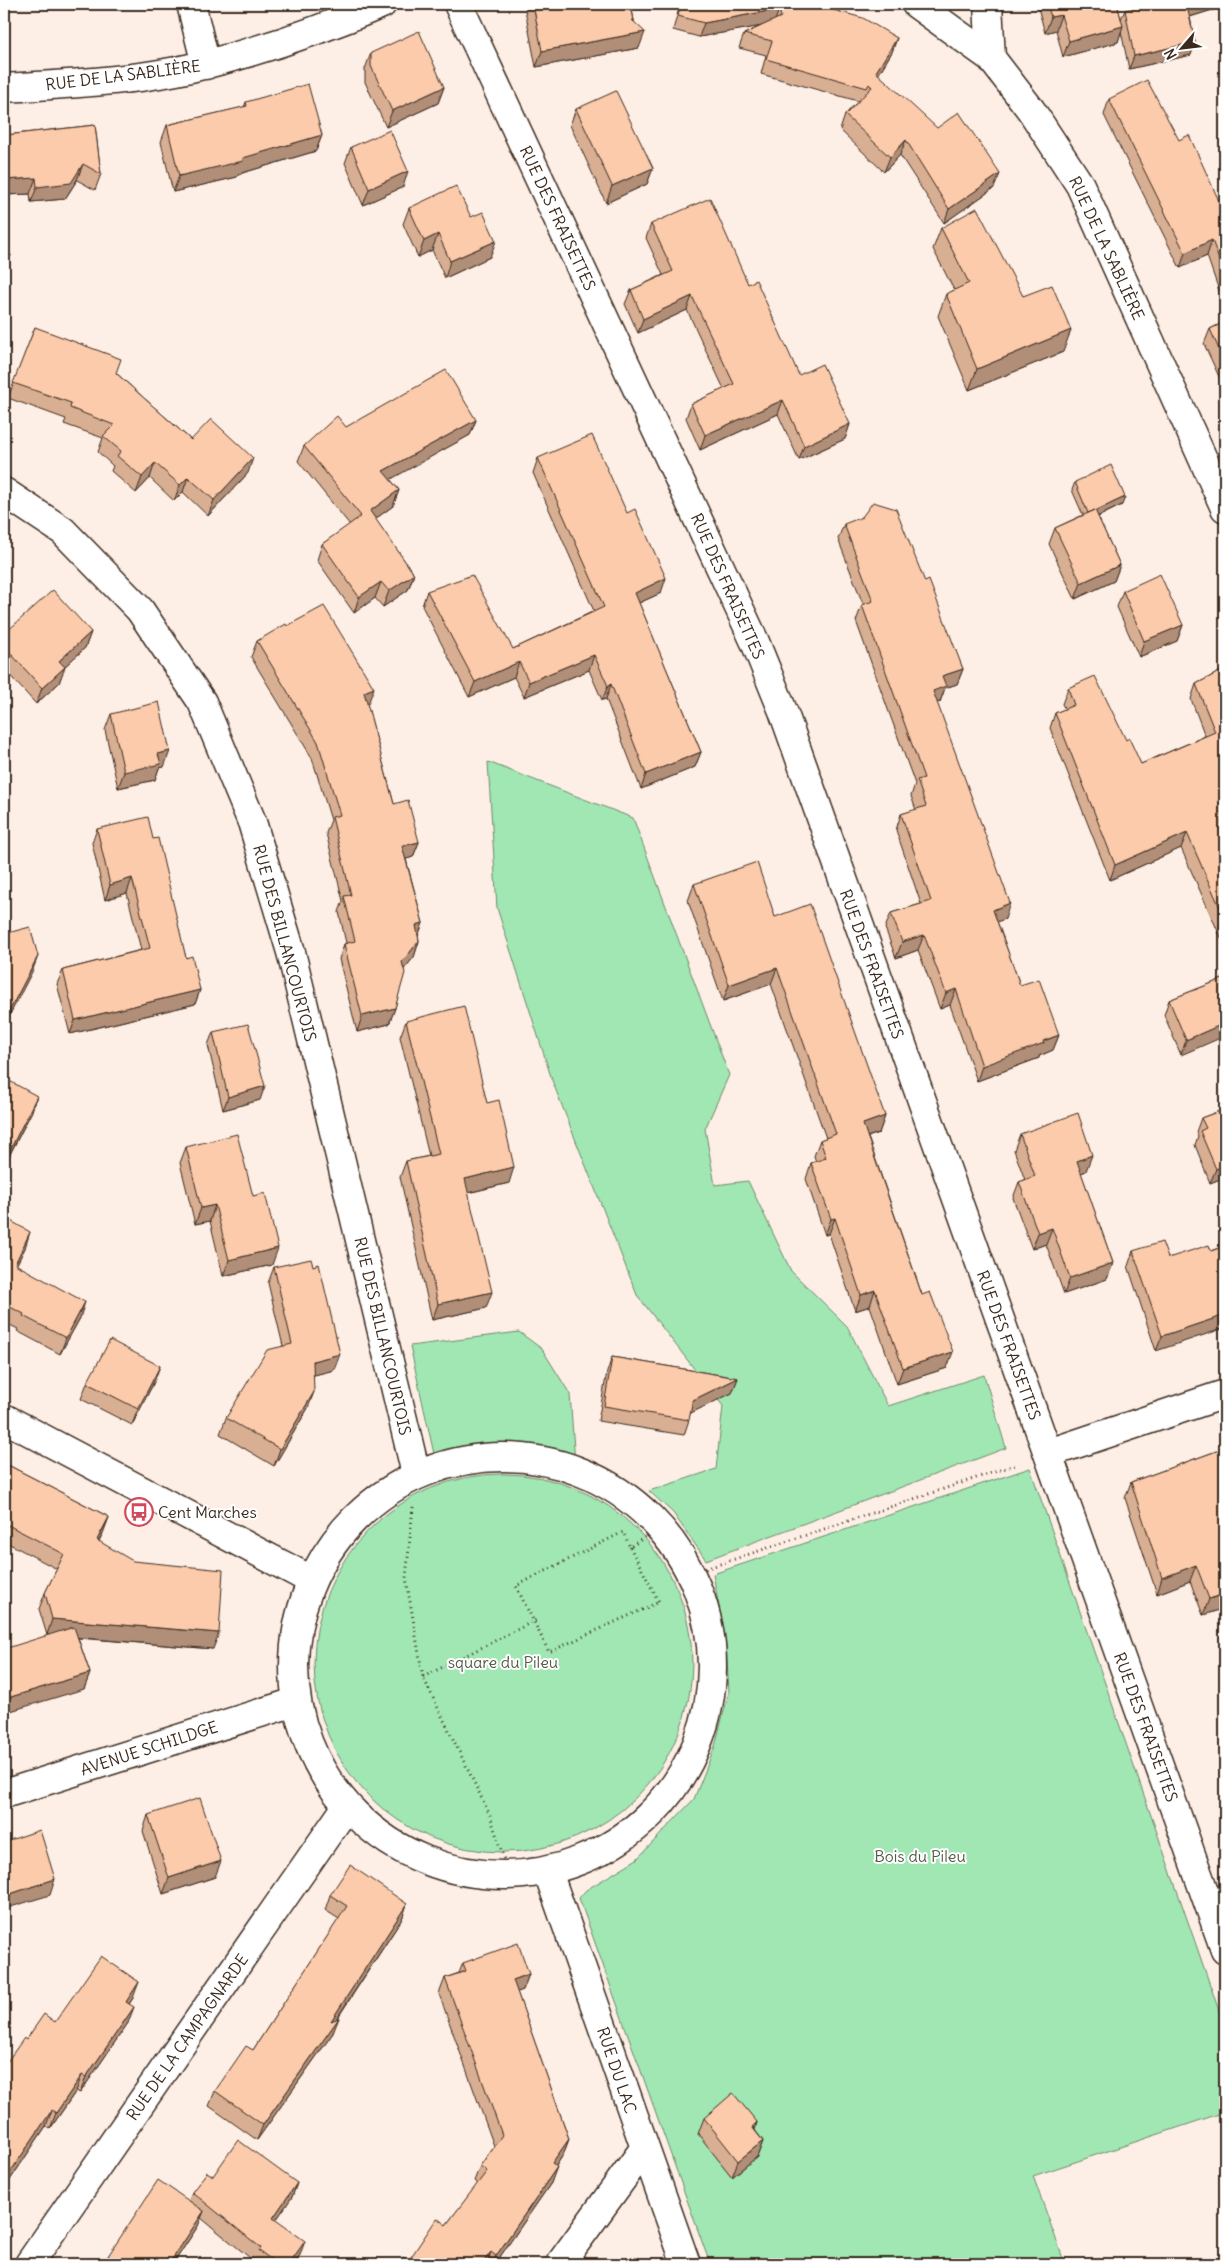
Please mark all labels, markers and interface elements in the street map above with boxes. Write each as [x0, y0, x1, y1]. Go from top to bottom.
north arrow [1156, 22, 1206, 72]
text: N [1160, 46, 1181, 63]
street label: RUE DE LA SABLIÈRE [44, 56, 202, 94]
street label: RUE DES FRAISETTES [516, 142, 600, 294]
street label: RUE DE LA SABLIÈRE [1065, 173, 1149, 323]
street label: RUE DES FRAISETTES [687, 510, 769, 662]
street label: RUE DES BILLANCOURTOIS [249, 842, 321, 1044]
street label: RUE DES FRAISETTES [836, 887, 908, 1041]
street label: RUE DES BILLANCOURTOIS [350, 1235, 416, 1437]
street label: RUE DES FRAISETTES [973, 1268, 1045, 1422]
bus stop icon: Cent Marches [124, 1497, 154, 1527]
place label: Cent Marches [158, 1502, 257, 1522]
street label: RUE DES FRAISETTES [1110, 1650, 1182, 1804]
park label: square du Pileu [448, 1652, 558, 1672]
street label: AVENUE SCHILDGE [78, 1716, 220, 1780]
park label: Bois du Pileu [874, 1846, 966, 1866]
street label: RUE DE LA CAMPAGNARDE [122, 1950, 252, 2124]
street label: RUE DU LAC [593, 2024, 641, 2116]

